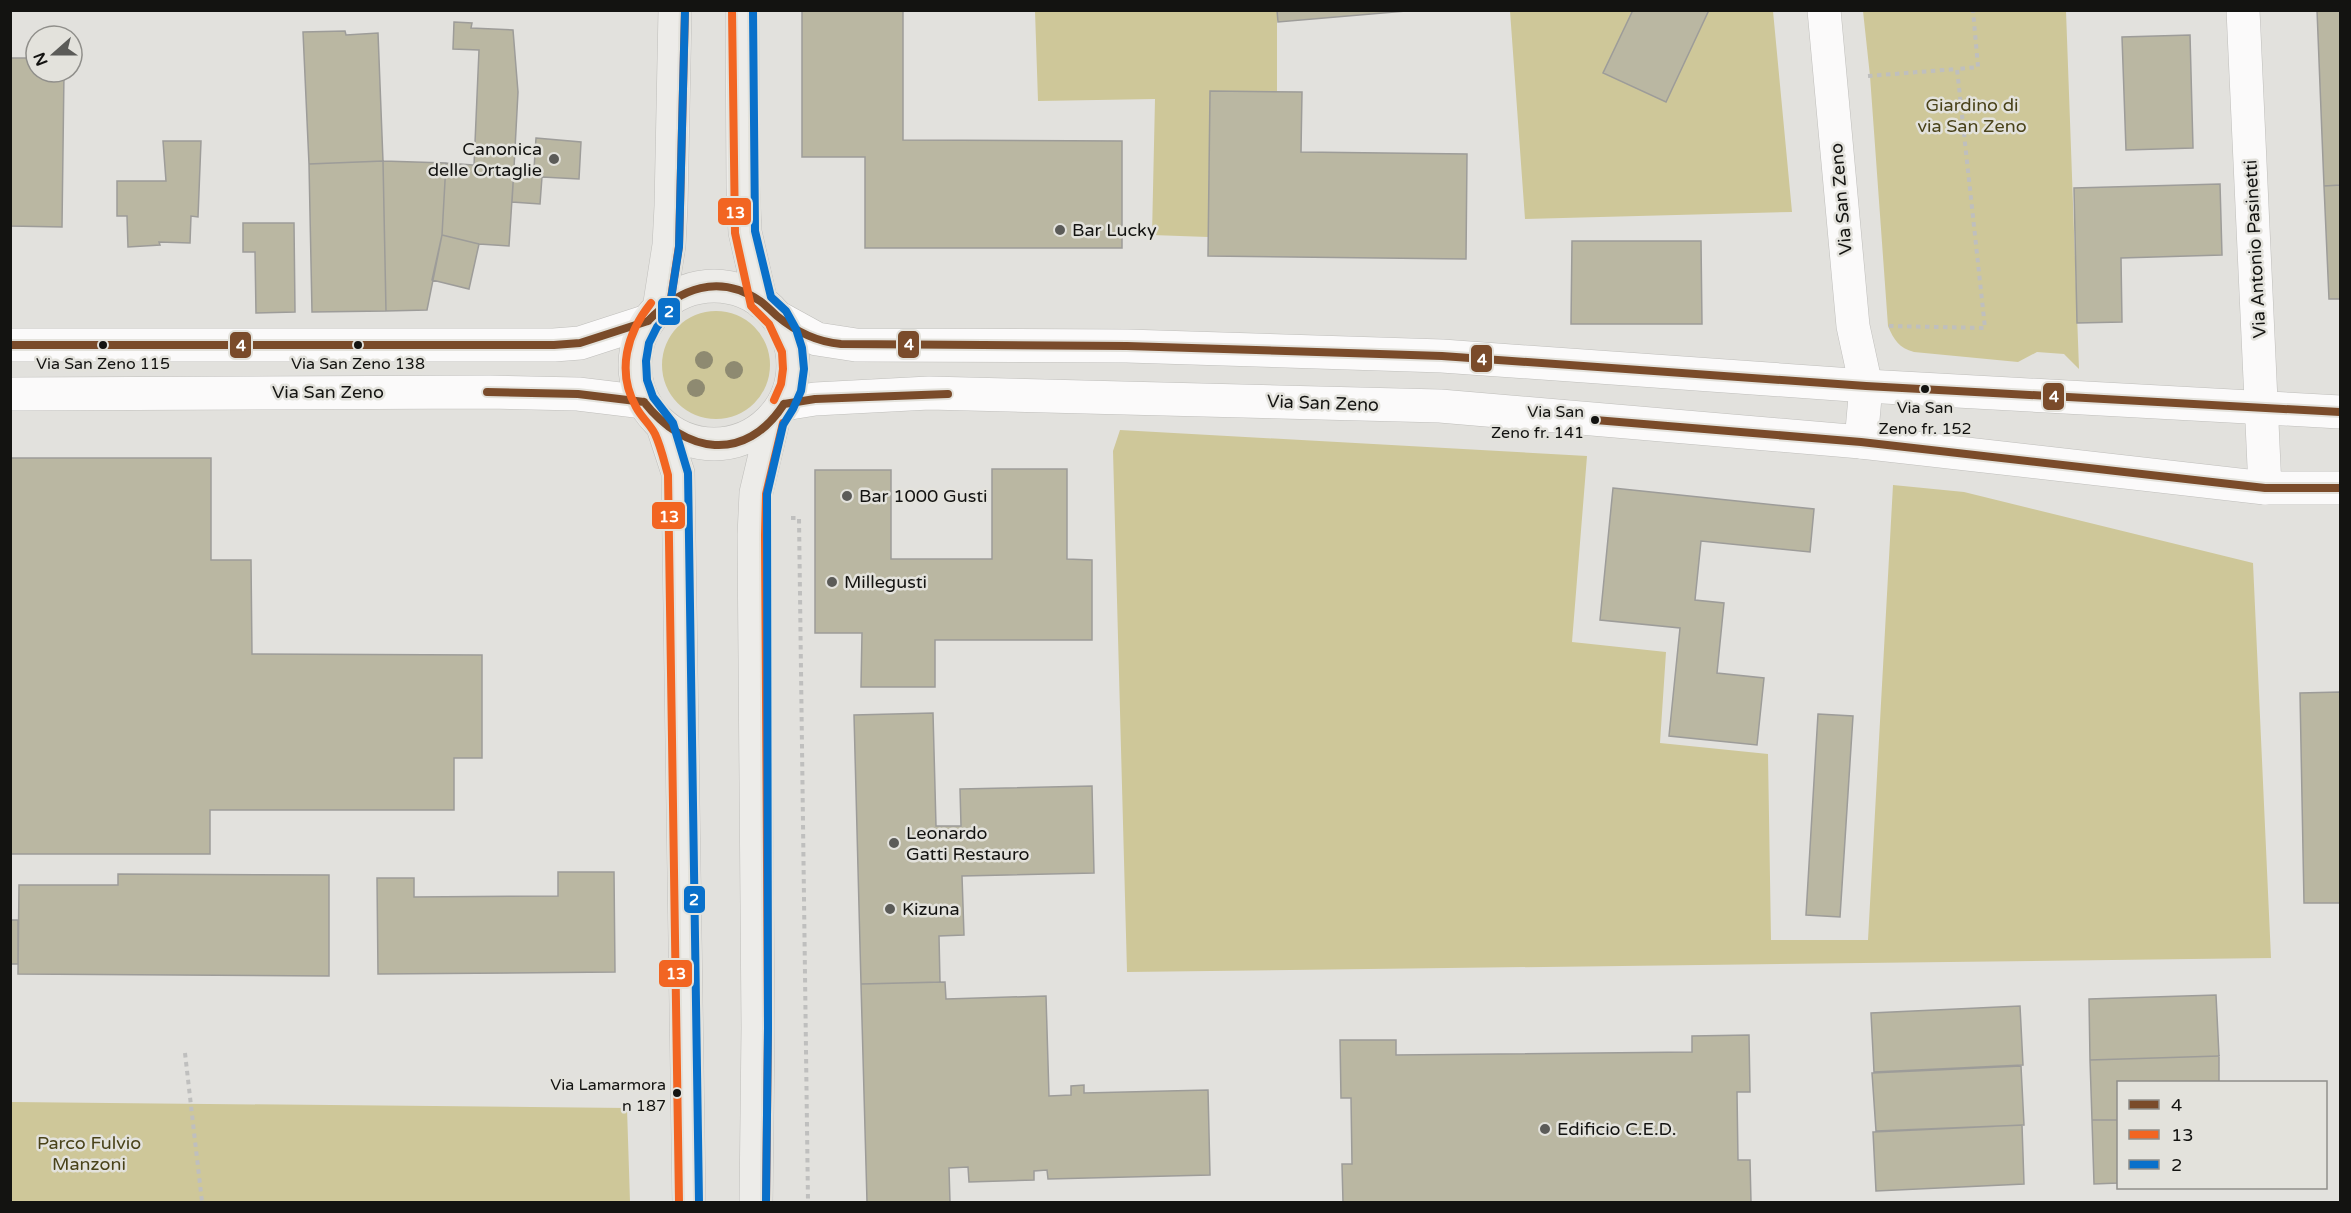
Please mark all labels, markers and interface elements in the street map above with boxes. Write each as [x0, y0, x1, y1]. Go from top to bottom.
north arrow [24, 24, 84, 84]
text: N [29, 49, 53, 69]
park label: Giardino di via San Zeno [1917, 94, 2027, 137]
place label: Canonica delle Ortaglie [428, 138, 542, 181]
street label: Via San Zeno [1825, 142, 1857, 256]
marker: Canonica delle Ortaglie [547, 152, 561, 166]
street label: Via Antonio Pasinetti [2239, 159, 2271, 339]
line badge: 13 [717, 197, 752, 226]
text: 13 [725, 203, 745, 223]
place label: Bar Lucky [1072, 219, 1157, 241]
marker: Bar Lucky [1053, 223, 1067, 237]
line badge: 2 [657, 297, 681, 326]
text: 2 [664, 302, 674, 322]
line badge: 4 [897, 330, 920, 359]
line badge: 4 [229, 331, 252, 359]
text: 4 [904, 335, 914, 355]
text: 4 [236, 336, 246, 356]
marker: Via San Zeno 115 [97, 339, 109, 351]
marker: Via San Zeno 138 [352, 339, 364, 351]
line badge: 4 [1470, 344, 1493, 373]
text: 4 [1477, 350, 1487, 370]
place label: Via San Zeno 115 [36, 354, 170, 374]
place label: Via San Zeno 138 [291, 354, 425, 374]
street label: Via San Zeno [272, 381, 384, 403]
line badge: 4 [2042, 382, 2065, 411]
marker: Via San Zeno fr. 152 [1919, 383, 1931, 395]
text: 4 [2049, 387, 2059, 407]
street label: Via San Zeno [1267, 390, 1379, 416]
place label: Via San Zeno fr. 152 [1878, 398, 1972, 439]
place label: Via San Zeno fr. 141 [1491, 402, 1584, 443]
marker: Via San Zeno fr. 141 [1589, 414, 1601, 426]
place label: Bar 1000 Gusti [859, 485, 988, 507]
marker: Bar 1000 Gusti [840, 489, 854, 503]
line badge: 13 [651, 501, 686, 530]
text: 13 [659, 507, 679, 527]
place label: Millegusti [844, 571, 927, 593]
marker: Millegusti [825, 575, 839, 589]
place label: Leonardo Gatti Restauro [906, 822, 1030, 865]
marker: Leonardo Gatti Restauro [887, 836, 901, 850]
line badge: 2 [683, 885, 706, 914]
text: 2 [689, 890, 699, 910]
place label: Kizuna [902, 898, 960, 920]
marker: Kizuna [883, 902, 897, 916]
line badge: 13 [658, 959, 693, 988]
text: 13 [666, 964, 686, 984]
place label: Via Lamarmora n 187 [550, 1075, 666, 1116]
legend [2117, 1081, 2327, 1189]
marker: Via Lamarmora n 187 [671, 1087, 683, 1099]
text: 4 [2171, 1094, 2182, 1116]
place label: Edificio C.E.D. [1557, 1118, 1676, 1140]
marker: Edificio C.E.D. [1538, 1122, 1552, 1136]
text: 13 [2171, 1124, 2194, 1146]
park label: Parco Fulvio Manzoni [37, 1132, 141, 1175]
text: 2 [2171, 1154, 2182, 1176]

